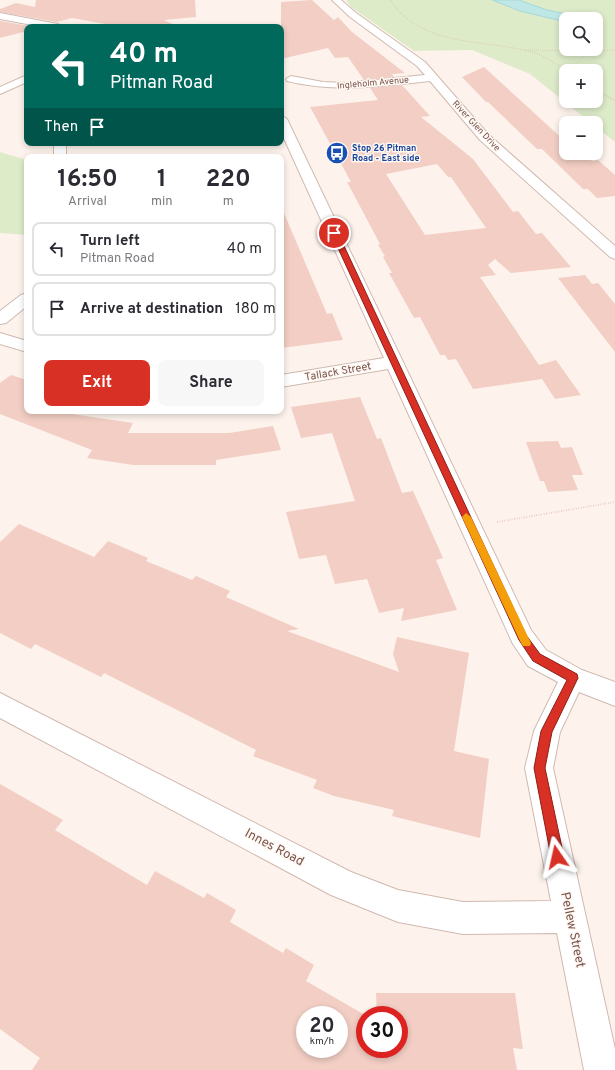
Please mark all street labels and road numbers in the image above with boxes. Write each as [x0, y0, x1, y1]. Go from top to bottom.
street label: Ingleholm Avenue [337, 74, 410, 92]
street label: River Glen Drive [450, 98, 502, 154]
street label: Tallack Street [304, 359, 372, 385]
street label: Innes Road [242, 826, 306, 870]
street label: Pellew Street [556, 891, 588, 969]

